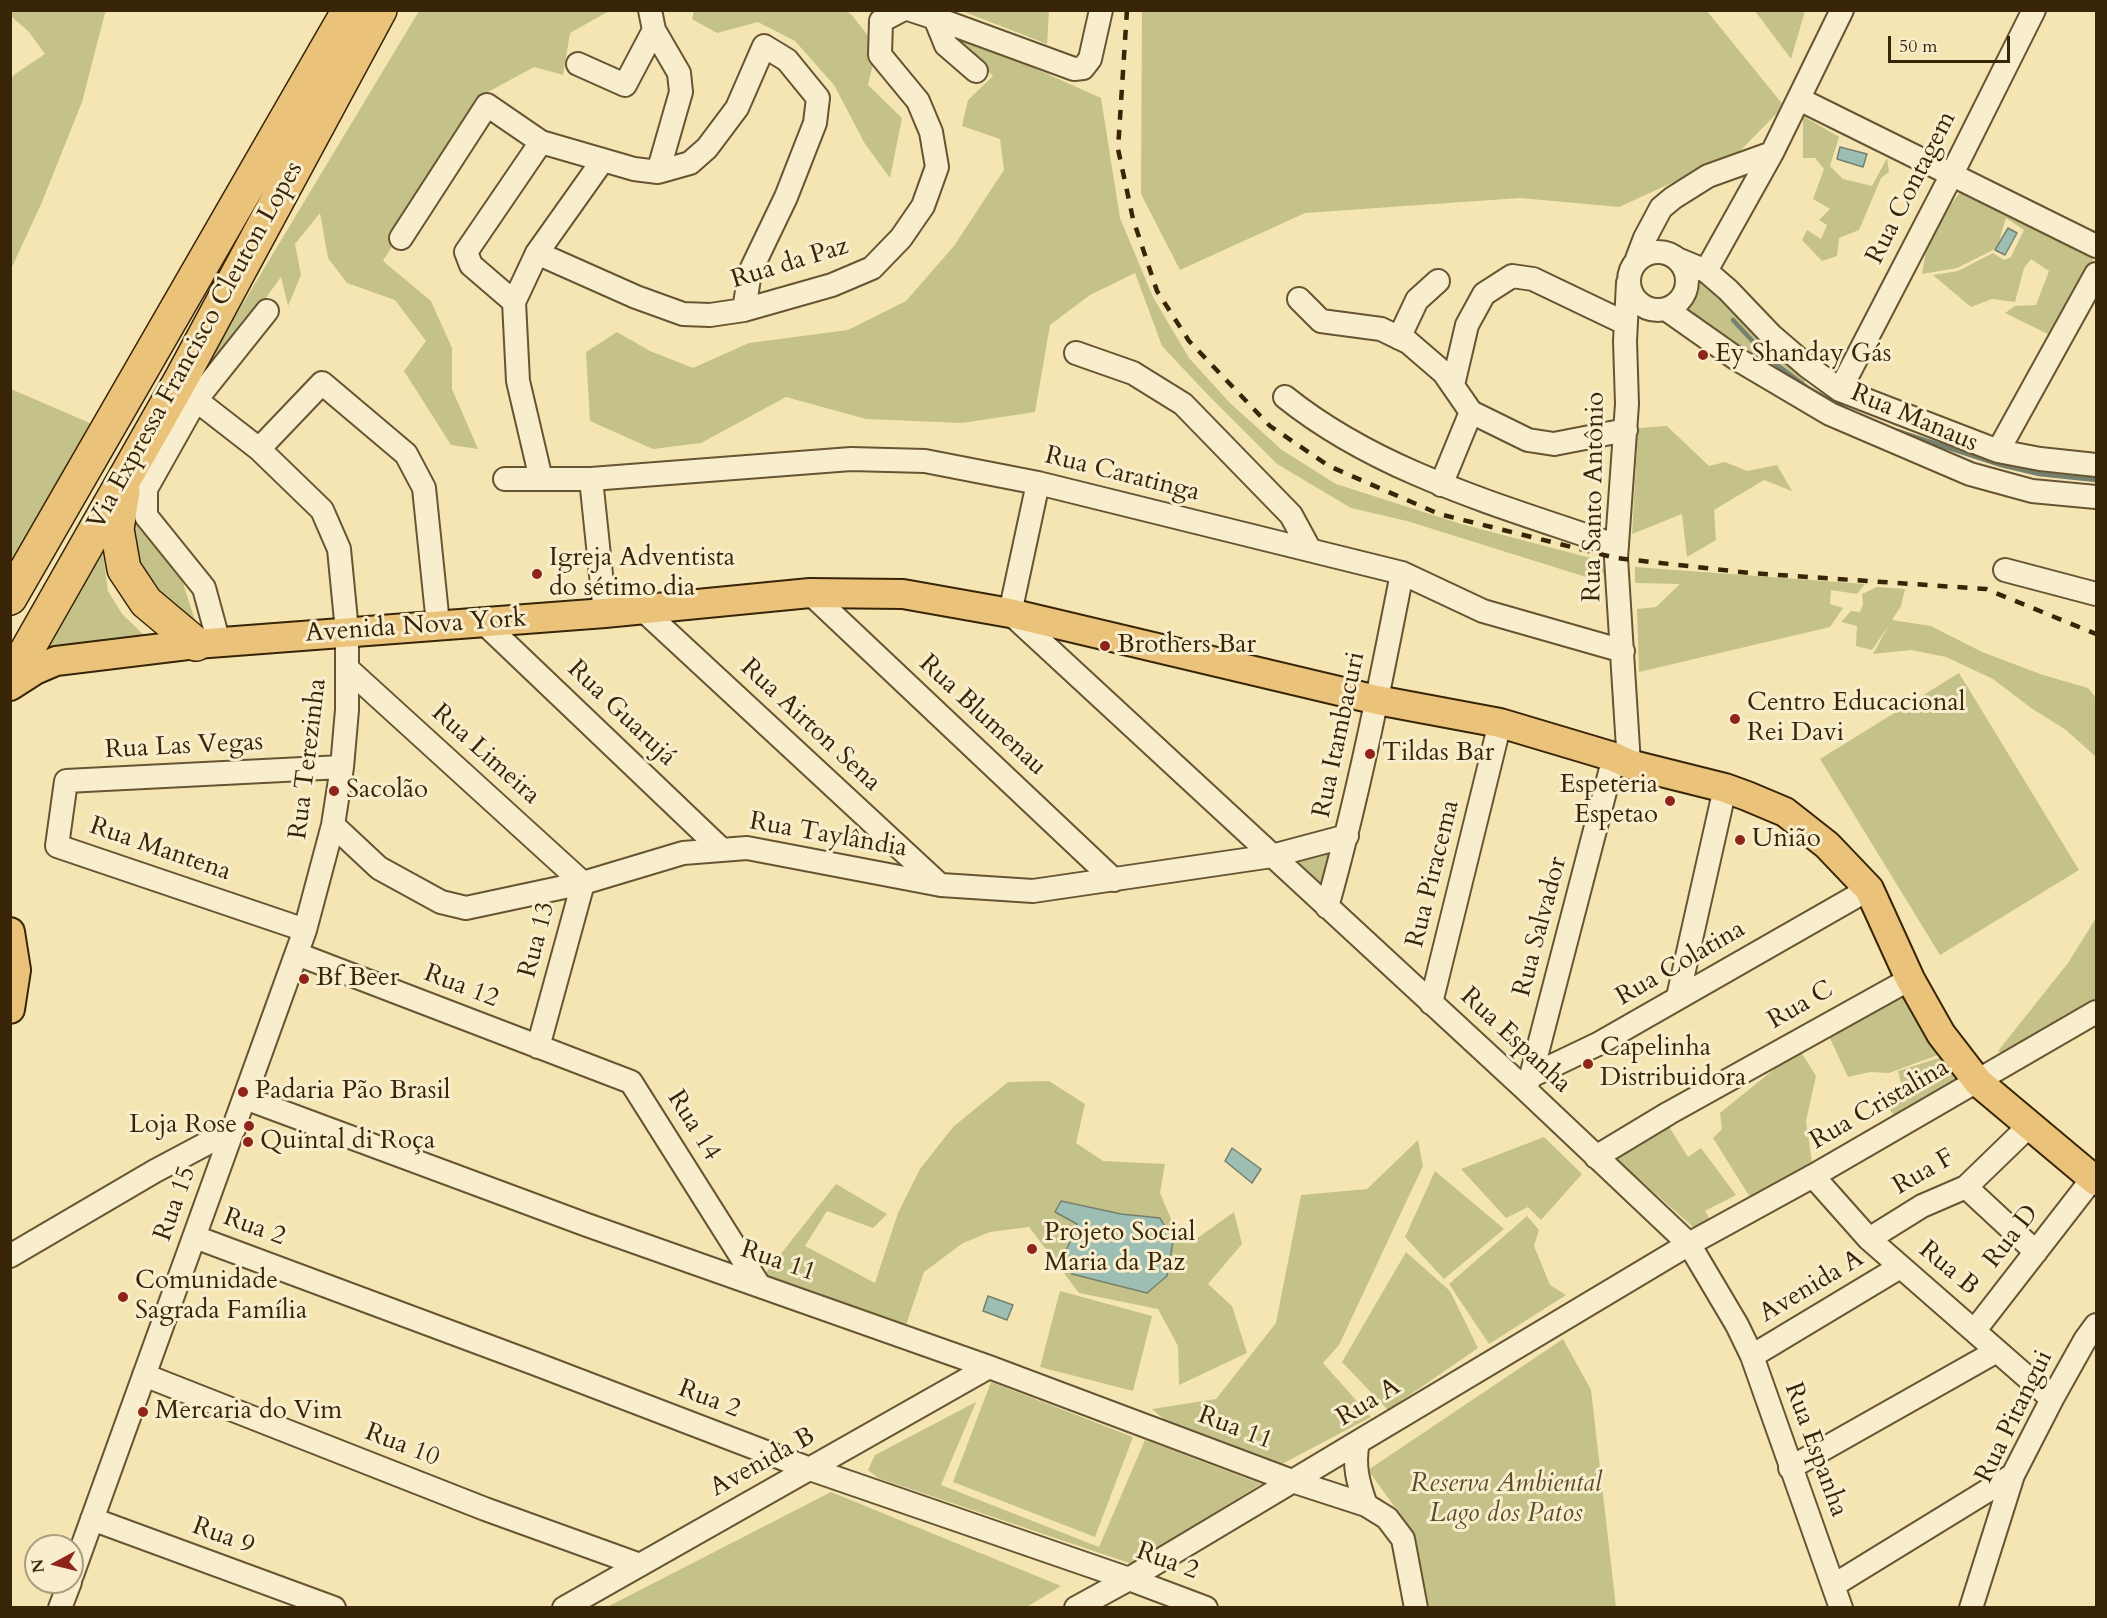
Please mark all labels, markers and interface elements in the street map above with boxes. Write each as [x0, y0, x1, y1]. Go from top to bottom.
scale bar [1891, 24, 2012, 62]
text: 50 m [1899, 34, 1938, 59]
street label: Rua Contagem [1860, 107, 1964, 269]
street label: Via Expressa Francisco Cleuton Lopes [81, 156, 311, 536]
street label: Rua da Paz [728, 231, 852, 297]
place label: Ey Shanday Gás [1715, 339, 1891, 371]
marker: Ey Shanday Gás [1696, 348, 1710, 362]
street label: Rua Manaus [1846, 378, 1982, 460]
street label: Rua Santo Antônio [1578, 392, 1612, 602]
street label: Rua Caratinga [1041, 441, 1203, 509]
place label: Igreja Adventista do sétimo dia [549, 543, 735, 604]
marker: Igreja Adventista do sétimo dia [530, 567, 544, 581]
street label: Avenida Nova York [304, 604, 528, 650]
place label: Brothers Bar [1117, 630, 1256, 662]
marker: Brothers Bar [1098, 639, 1112, 653]
street label: Rua Blumenau [912, 649, 1052, 783]
street label: Rua Itambacuri [1307, 649, 1373, 821]
street label: Rua Airton Sena [733, 653, 887, 799]
street label: Rua Guarujá [560, 655, 682, 773]
street label: Rua Terezinha [284, 677, 334, 841]
place label: Centro Educacional Rei Davi [1747, 688, 1965, 750]
street label: Rua Limeira [424, 698, 546, 812]
marker: Centro Educacional Rei Davi [1728, 712, 1742, 726]
street label: Rua Las Vegas [104, 727, 264, 767]
place label: Tildas Bar [1382, 738, 1494, 770]
marker: Tildas Bar [1363, 747, 1377, 761]
place label: Espeteria Espetao [1560, 770, 1658, 832]
place label: Sacolão [346, 775, 428, 807]
marker: Sacolão [327, 784, 341, 798]
marker: Espeteria Espetao [1663, 794, 1677, 808]
street label: Rua Piracema [1401, 797, 1467, 951]
street label: Rua Taylândia [747, 807, 909, 865]
street label: Rua Mantena [85, 811, 235, 889]
place label: União [1752, 824, 1821, 856]
marker: União [1733, 833, 1747, 847]
street label: Rua Salvador [1507, 854, 1575, 1000]
street label: Rua 13 [513, 899, 563, 981]
street label: Rua Colatina [1611, 915, 1751, 1013]
street label: Rua 12 [419, 959, 503, 1015]
place label: Bf Beer [316, 963, 399, 995]
marker: Bf Beer [297, 972, 311, 986]
street label: Rua C [1763, 975, 1839, 1037]
street label: Rua Espanha [1453, 982, 1577, 1100]
place label: Capelinha Distribuidora [1600, 1033, 1746, 1094]
street label: Rua Cristalina [1805, 1053, 1955, 1157]
marker: Capelinha Distribuidora [1581, 1057, 1595, 1071]
place label: Padaria Pão Brasil [255, 1076, 450, 1108]
marker: Padaria Pão Brasil [236, 1085, 250, 1099]
street label: Rua 14 [659, 1085, 727, 1167]
place label: Loja Rose [129, 1110, 237, 1142]
marker: Loja Rose [242, 1119, 256, 1133]
place label: Quintal di Roça [260, 1126, 435, 1158]
marker: Quintal di Roça [241, 1135, 255, 1149]
street label: Rua F [1888, 1143, 1960, 1203]
street label: Rua 15 [148, 1162, 204, 1246]
street label: Rua D [1978, 1199, 2046, 1275]
street label: Rua 2 [219, 1202, 289, 1254]
place label: Projeto Social Maria da Paz [1044, 1218, 1195, 1280]
street label: Rua 11 [736, 1235, 820, 1289]
street label: Rua B [1912, 1235, 1984, 1303]
marker: Projeto Social Maria da Paz [1025, 1242, 1039, 1256]
street label: Avenida A [1754, 1244, 1870, 1330]
place label: Comunidade Sagrada Família [135, 1266, 307, 1328]
marker: Comunidade Sagrada Família [116, 1290, 130, 1304]
street label: Rua Pitangui [1970, 1346, 2060, 1488]
street label: Rua A [1331, 1372, 1407, 1434]
street label: Rua 2 [674, 1374, 744, 1426]
street label: Rua Espanha [1776, 1379, 1854, 1521]
place label: Mercaria do Vim [155, 1396, 342, 1428]
street label: Rua 11 [1193, 1401, 1277, 1457]
marker: Mercaria do Vim [136, 1405, 150, 1419]
street label: Rua 10 [360, 1418, 444, 1474]
street label: Avenida B [705, 1421, 821, 1505]
park label: Reserva Ambiental Lago dos Patos [1410, 1469, 1602, 1530]
street label: Rua 9 [188, 1511, 258, 1563]
north arrow [24, 1534, 84, 1594]
street label: Rua 2 [1132, 1536, 1202, 1588]
text: N [26, 1558, 50, 1574]

